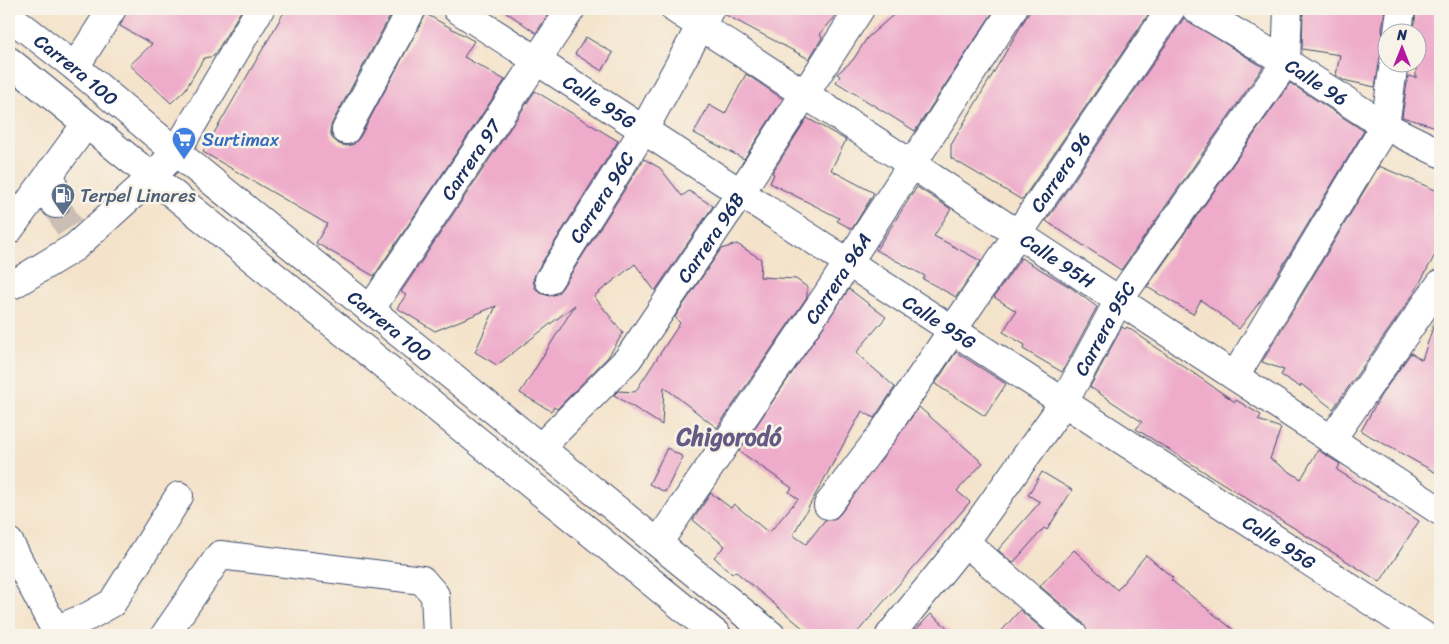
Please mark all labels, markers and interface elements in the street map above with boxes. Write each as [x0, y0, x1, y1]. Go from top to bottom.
north arrow [1376, 22, 1426, 72]
text: N [1396, 23, 1407, 48]
street label: Carrera 100 [27, 25, 126, 114]
street label: Calle 96 [1278, 50, 1355, 115]
street label: Calle 95G [556, 66, 643, 138]
street label: Carrera 97 [432, 112, 511, 207]
place label: Surtimax [202, 123, 280, 156]
street label: Carrera 96 [1021, 125, 1100, 219]
supermarket icon: Surtimax [171, 126, 197, 160]
street label: Carrera 96C [560, 145, 643, 250]
place label: Terpel Linares [80, 179, 196, 212]
fuel station icon: Terpel Linares [50, 182, 76, 216]
street label: Carrera 96B [668, 186, 753, 290]
street label: Calle 95H [1014, 224, 1102, 298]
street label: Carrera 96A [796, 226, 880, 331]
street label: Carrera 95C [1065, 274, 1145, 382]
street label: Carrera 100 [340, 281, 439, 371]
street label: Calle 95G [896, 286, 983, 358]
district label: Chigorodó [675, 416, 782, 458]
street label: Calle 95G [1236, 506, 1323, 579]

